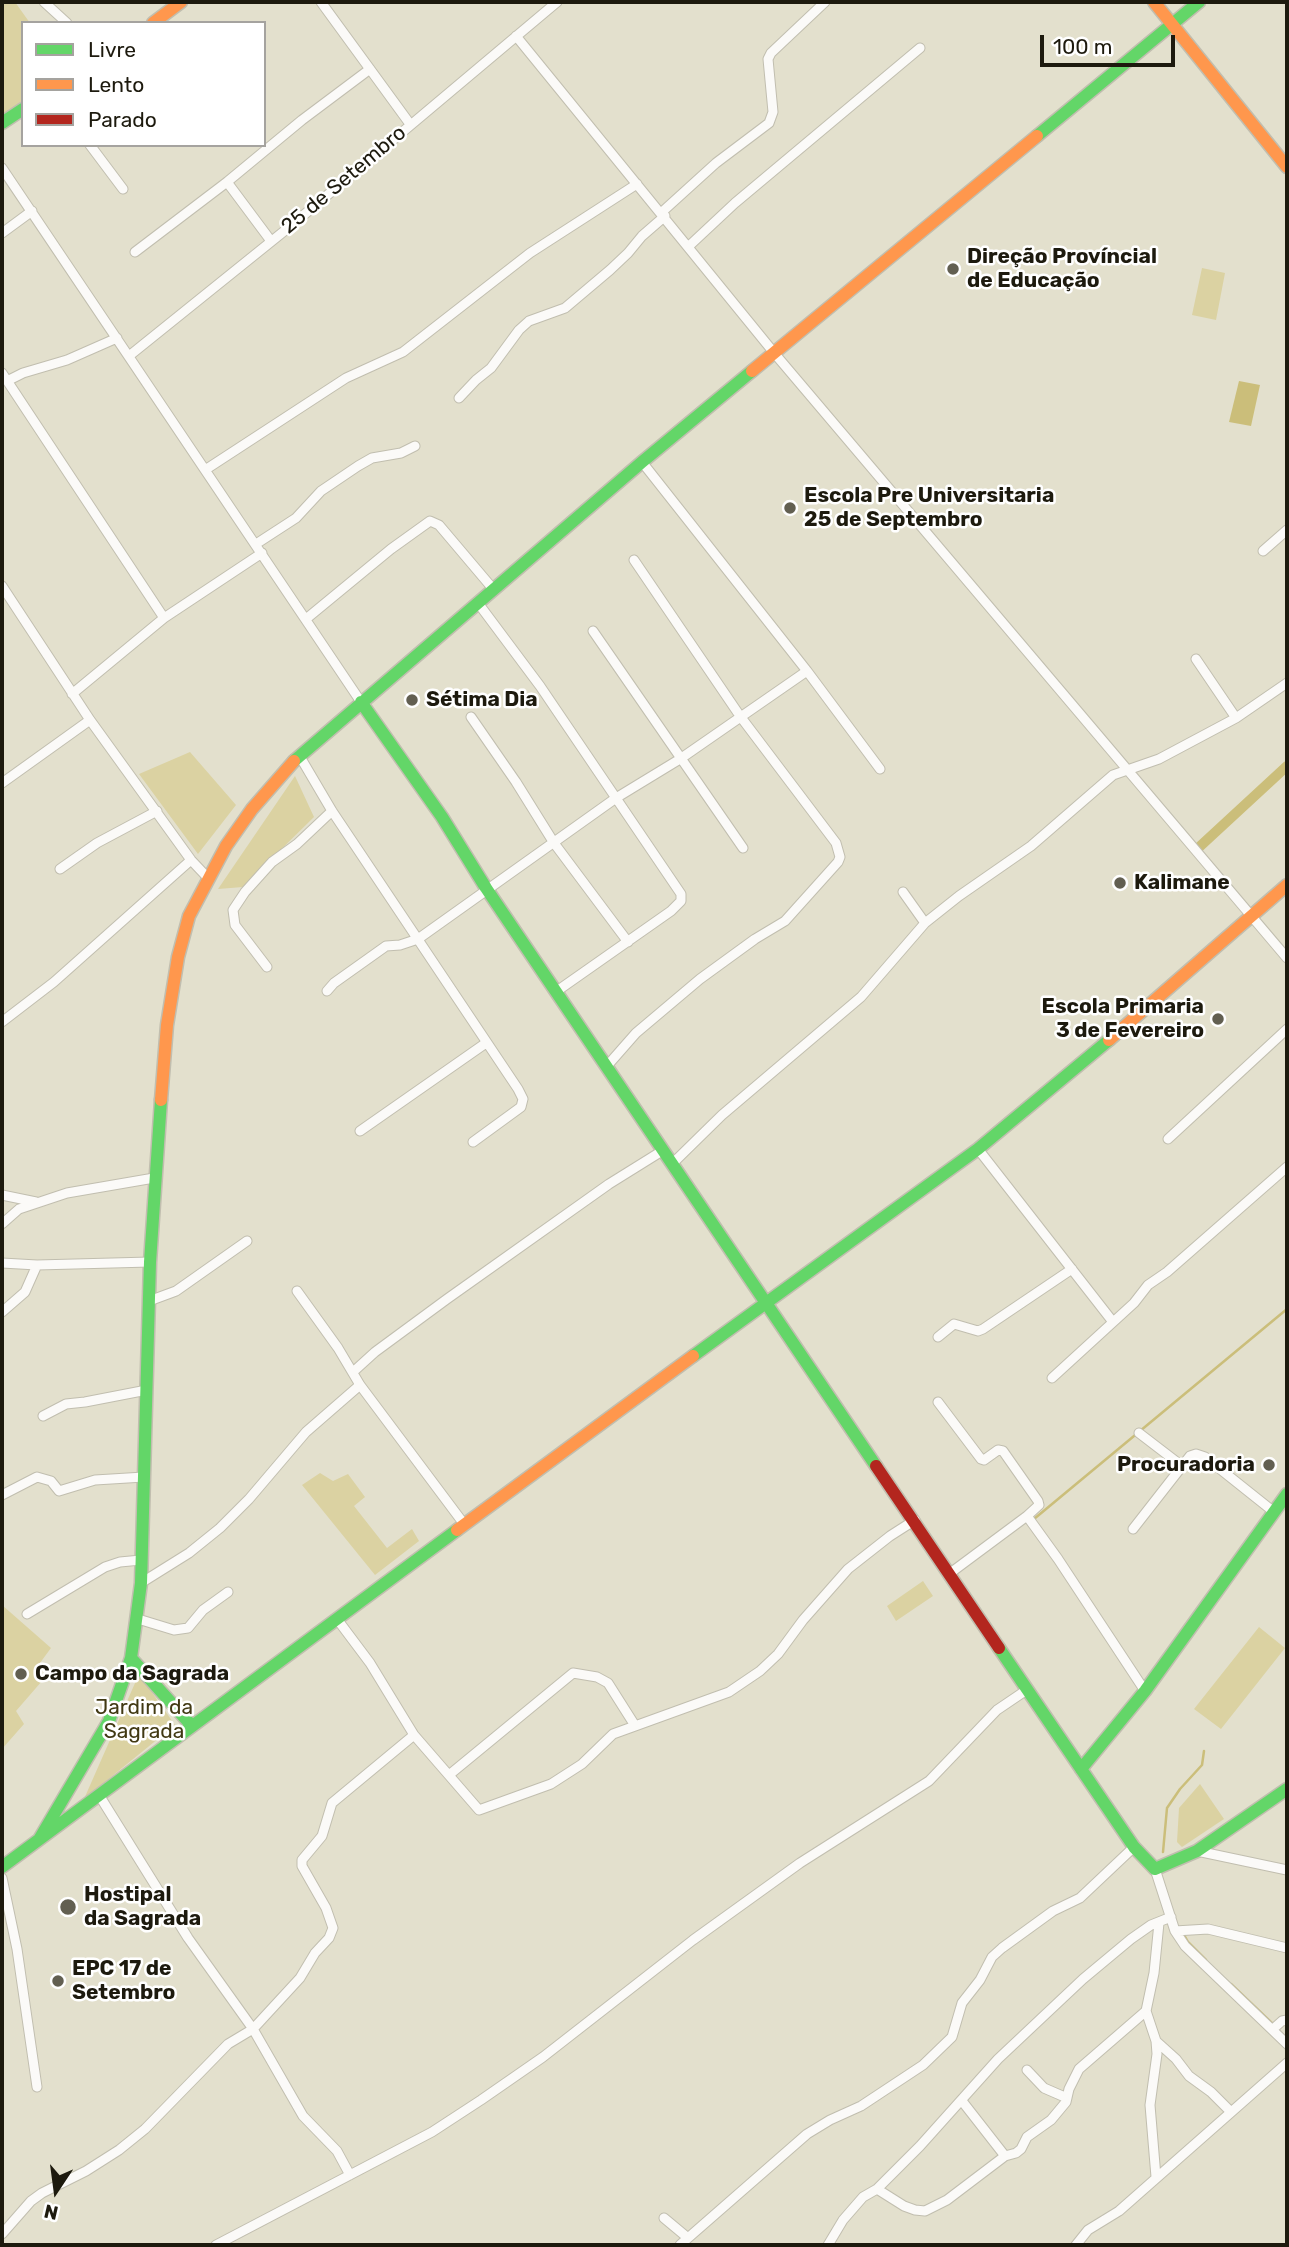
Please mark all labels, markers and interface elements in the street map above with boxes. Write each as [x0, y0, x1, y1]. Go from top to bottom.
legend [21, 21, 266, 147]
scale bar [1044, 21, 1179, 65]
text: 100 m [1053, 34, 1112, 59]
text: Livre [88, 37, 136, 62]
text: Lento [88, 72, 144, 97]
text: Parado [88, 107, 157, 132]
street label: 25 de Setembro [277, 121, 411, 239]
place label: Direção Províncial de Educação [967, 244, 1157, 294]
marker: Direção Províncial de Educação [945, 261, 961, 277]
place label: Escola Pre Universitaria 25 de Septembro [804, 483, 1054, 533]
marker: Escola Pre Universitaria 25 de Septembro [782, 500, 798, 516]
place label: Sétima Dia [426, 687, 538, 713]
marker: Sétima Dia [404, 692, 420, 708]
place label: Kalimane [1134, 870, 1230, 896]
marker: Kalimane [1112, 875, 1128, 891]
place label: Escola Primaria 3 de Fevereiro [1042, 994, 1204, 1044]
marker: Escola Primaria 3 de Fevereiro [1210, 1011, 1226, 1027]
place label: Procuradoria [1117, 1452, 1255, 1478]
marker: Procuradoria [1261, 1457, 1277, 1473]
place label: Campo da Sagrada [35, 1661, 229, 1687]
marker: Campo da Sagrada [13, 1666, 29, 1682]
park label: Jardim da Sagrada [95, 1695, 193, 1745]
place label: Hostipal da Sagrada [84, 1882, 201, 1932]
marker: Hostipal da Sagrada [58, 1897, 78, 1917]
place label: EPC 17 de Setembro [72, 1956, 175, 2006]
marker: EPC 17 de Setembro [50, 1973, 66, 1989]
north arrow [21, 2156, 91, 2226]
text: N [42, 2199, 60, 2225]

